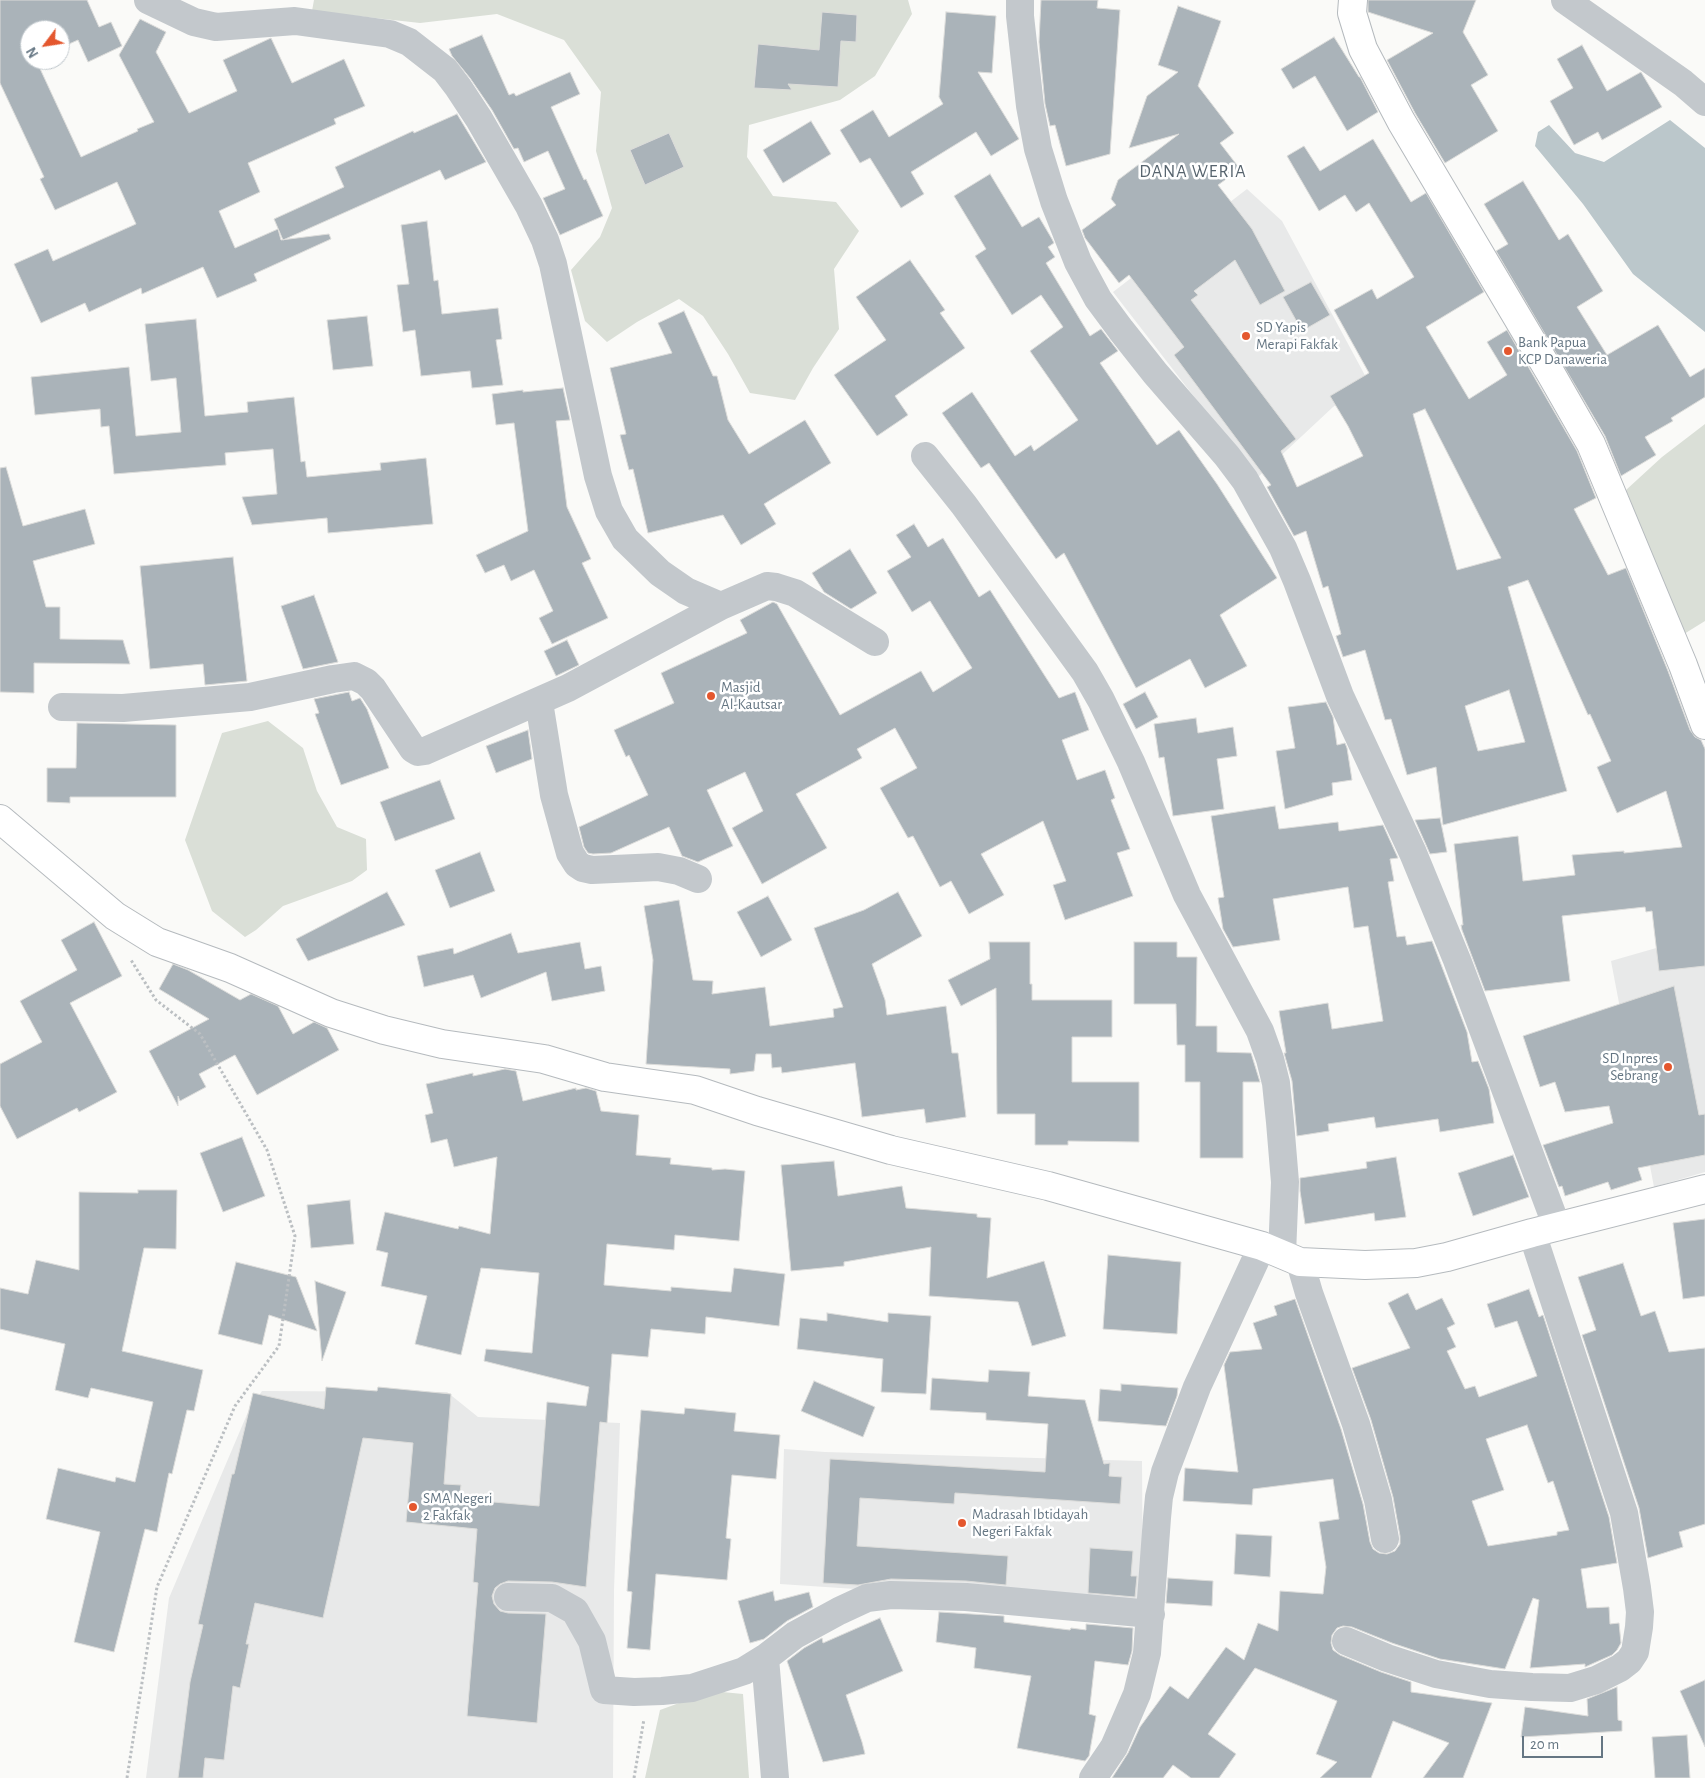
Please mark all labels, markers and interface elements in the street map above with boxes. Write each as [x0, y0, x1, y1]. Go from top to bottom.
north arrow [20, 20, 70, 70]
text: N [24, 44, 42, 60]
district label: DANA WERIA [1138, 161, 1248, 183]
place label: SD Yapis Merapi Fakfak [1256, 318, 1338, 353]
marker: SD Yapis Merapi Fakfak [1240, 330, 1252, 342]
place label: Bank Papua KCP Danaweria [1518, 333, 1607, 368]
marker: Bank Papua KCP Danaweria [1502, 345, 1514, 357]
place label: Masjid Al-Kautsar [721, 678, 782, 713]
marker: Masjid Al-Kautsar [705, 690, 717, 702]
place label: SD Inpres Sebrang [1602, 1049, 1658, 1084]
marker: SD Inpres Sebrang [1662, 1061, 1674, 1073]
place label: SMA Negeri 2 Fakfak [423, 1489, 492, 1524]
marker: SMA Negeri 2 Fakfak [407, 1501, 419, 1513]
place label: Madrasah Ibtidayah Negeri Fakfak [972, 1505, 1088, 1540]
marker: Madrasah Ibtidayah Negeri Fakfak [956, 1517, 968, 1529]
scale bar [1525, 1726, 1606, 1758]
text: 20 m [1530, 1737, 1559, 1752]

